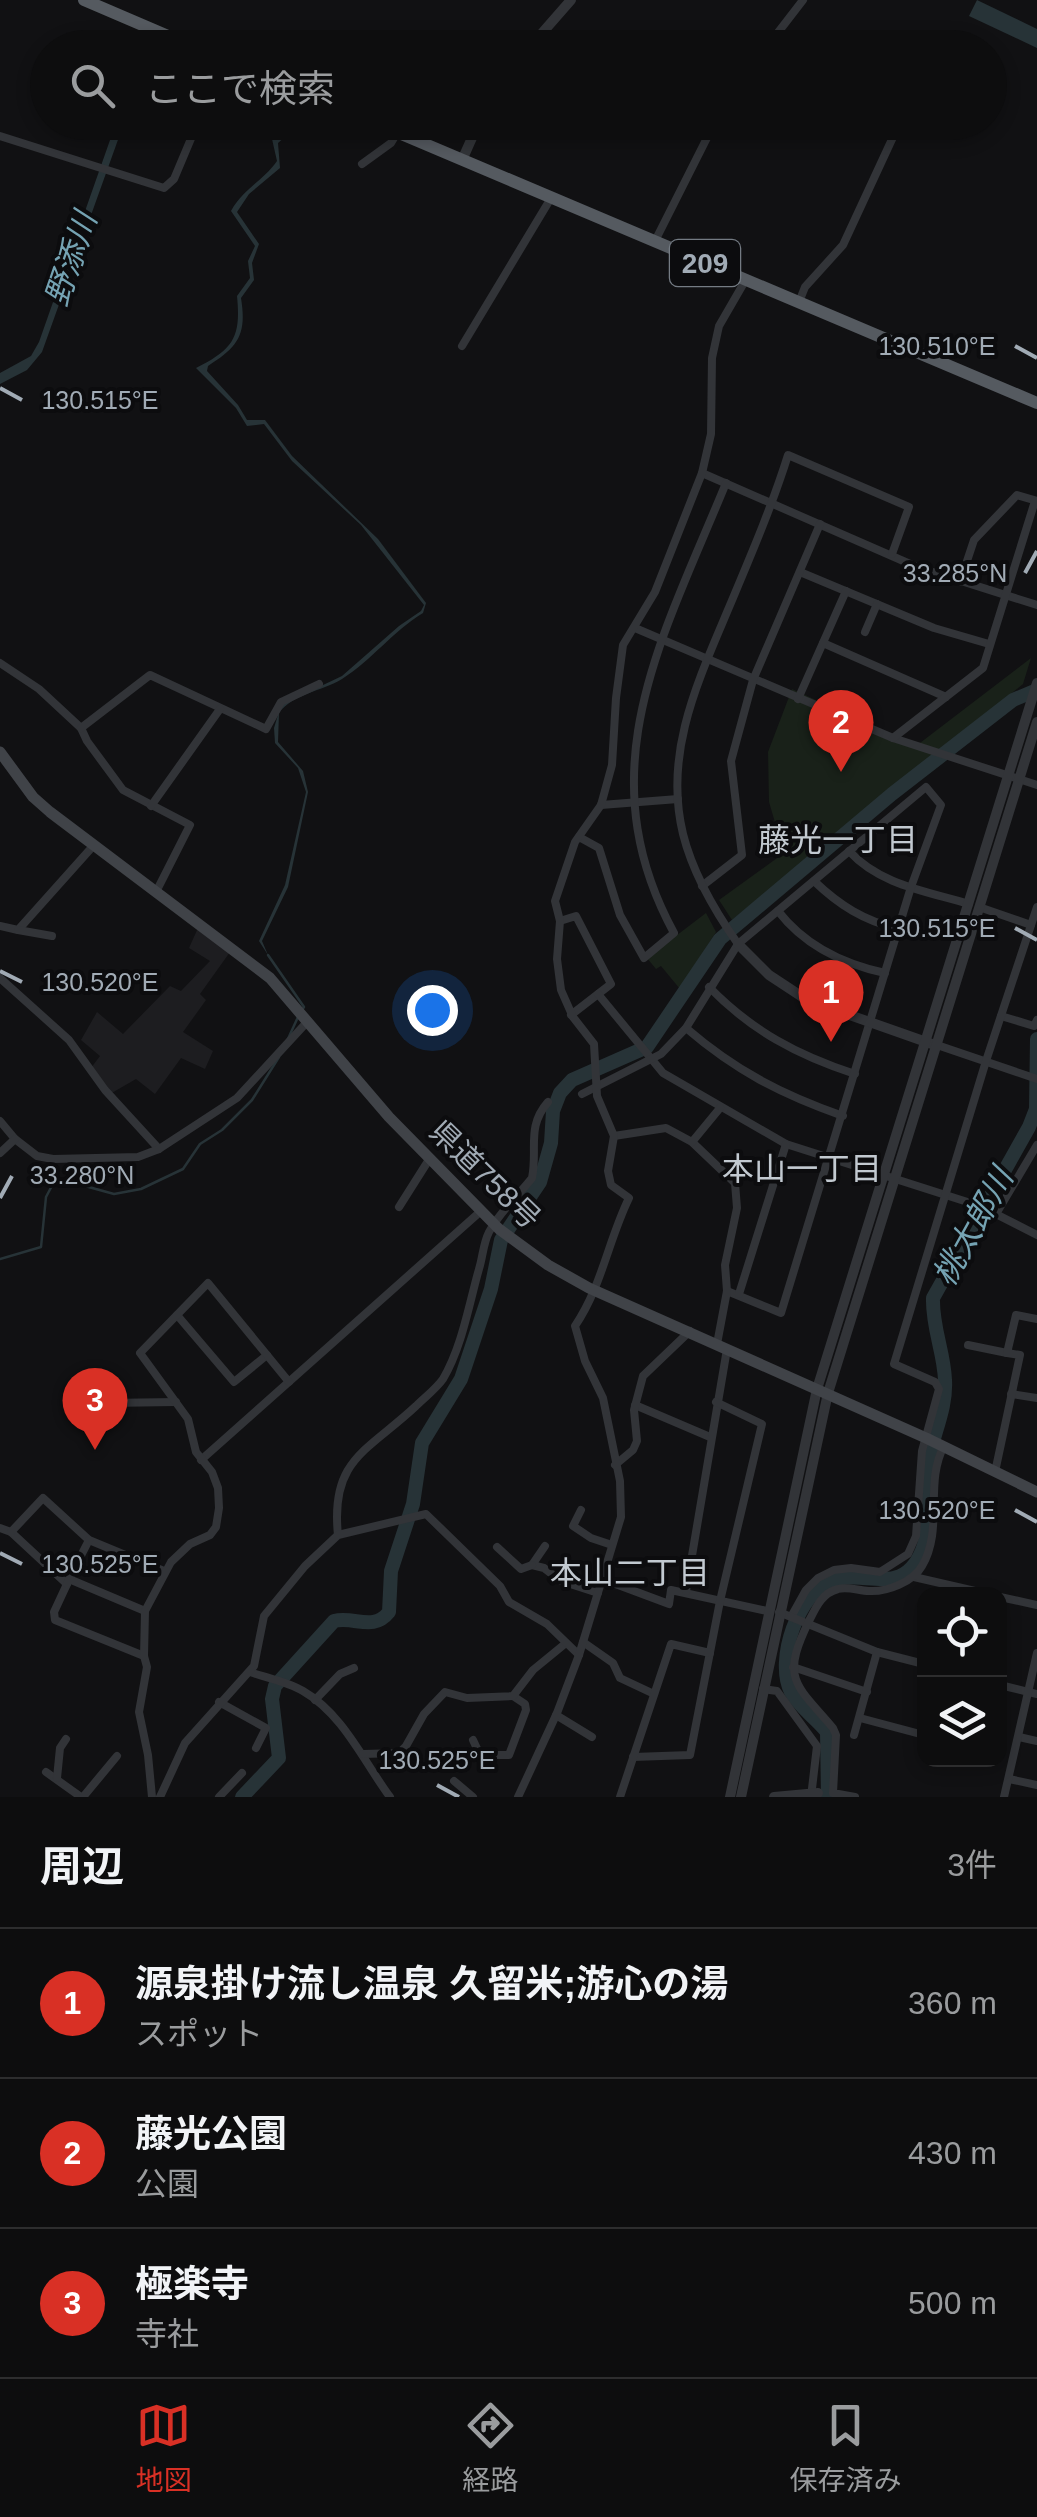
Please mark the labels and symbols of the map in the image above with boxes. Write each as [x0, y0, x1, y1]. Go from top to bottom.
water label: 野添川 [38, 205, 105, 310]
road number: 209 [670, 240, 740, 286]
text: 130.510°E [878, 332, 996, 360]
text: 130.515°E [41, 386, 159, 414]
text: 33.285°N [903, 559, 1007, 587]
pin: 2 [808, 690, 874, 772]
district label: 藤光一丁目 [758, 822, 918, 858]
text: 130.515°E [878, 914, 996, 942]
pin: 1 [798, 960, 864, 1042]
text: 130.520°E [41, 968, 159, 996]
your location [407, 985, 458, 1036]
street label: 県道758号 [424, 1114, 547, 1235]
district label: 本山一丁目 [722, 1151, 882, 1187]
water label: 桃太郎川 [926, 1160, 1021, 1292]
text: 33.280°N [30, 1161, 134, 1189]
pin: 3 [62, 1368, 128, 1450]
text: 130.520°E [878, 1496, 996, 1524]
text: 130.525°E [41, 1550, 159, 1578]
district label: 本山二丁目 [550, 1555, 710, 1591]
text: 130.525°E [378, 1746, 496, 1774]

